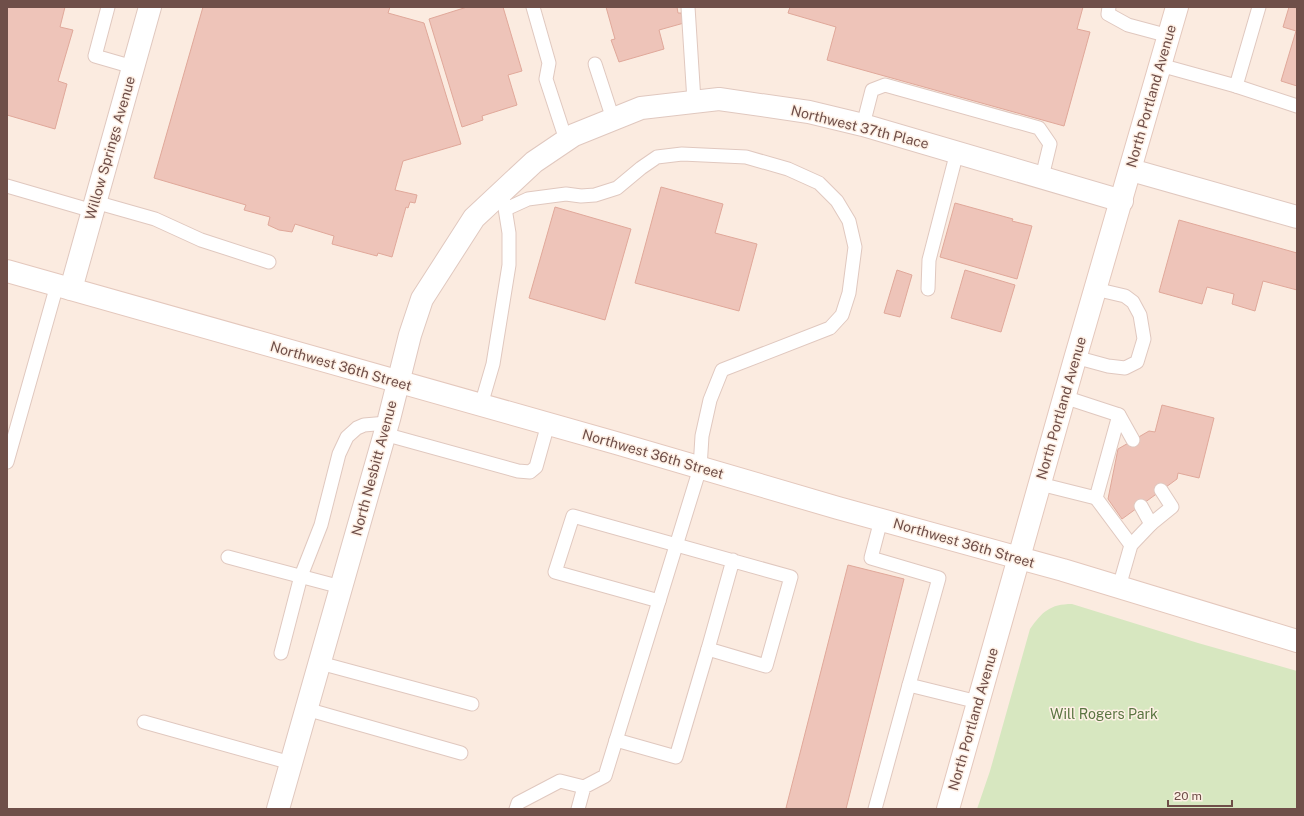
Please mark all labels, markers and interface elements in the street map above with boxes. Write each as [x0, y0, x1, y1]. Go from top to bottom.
street label: North Portland Avenue [1123, 23, 1179, 169]
street label: Willow Springs Avenue [82, 74, 138, 222]
street label: Northwest 37th Place [789, 102, 931, 152]
street label: North Portland Avenue [1033, 335, 1089, 481]
street label: Northwest 36th Street [268, 338, 414, 394]
street label: North Nesbitt Avenue [348, 398, 400, 537]
street label: Northwest 36th Street [580, 426, 726, 482]
street label: Northwest 36th Street [891, 515, 1037, 571]
street label: North Portland Avenue [945, 646, 1001, 792]
park label: Will Rogers Park [1050, 706, 1158, 722]
scale bar [1168, 782, 1232, 808]
text: 20 m [1174, 789, 1202, 803]

